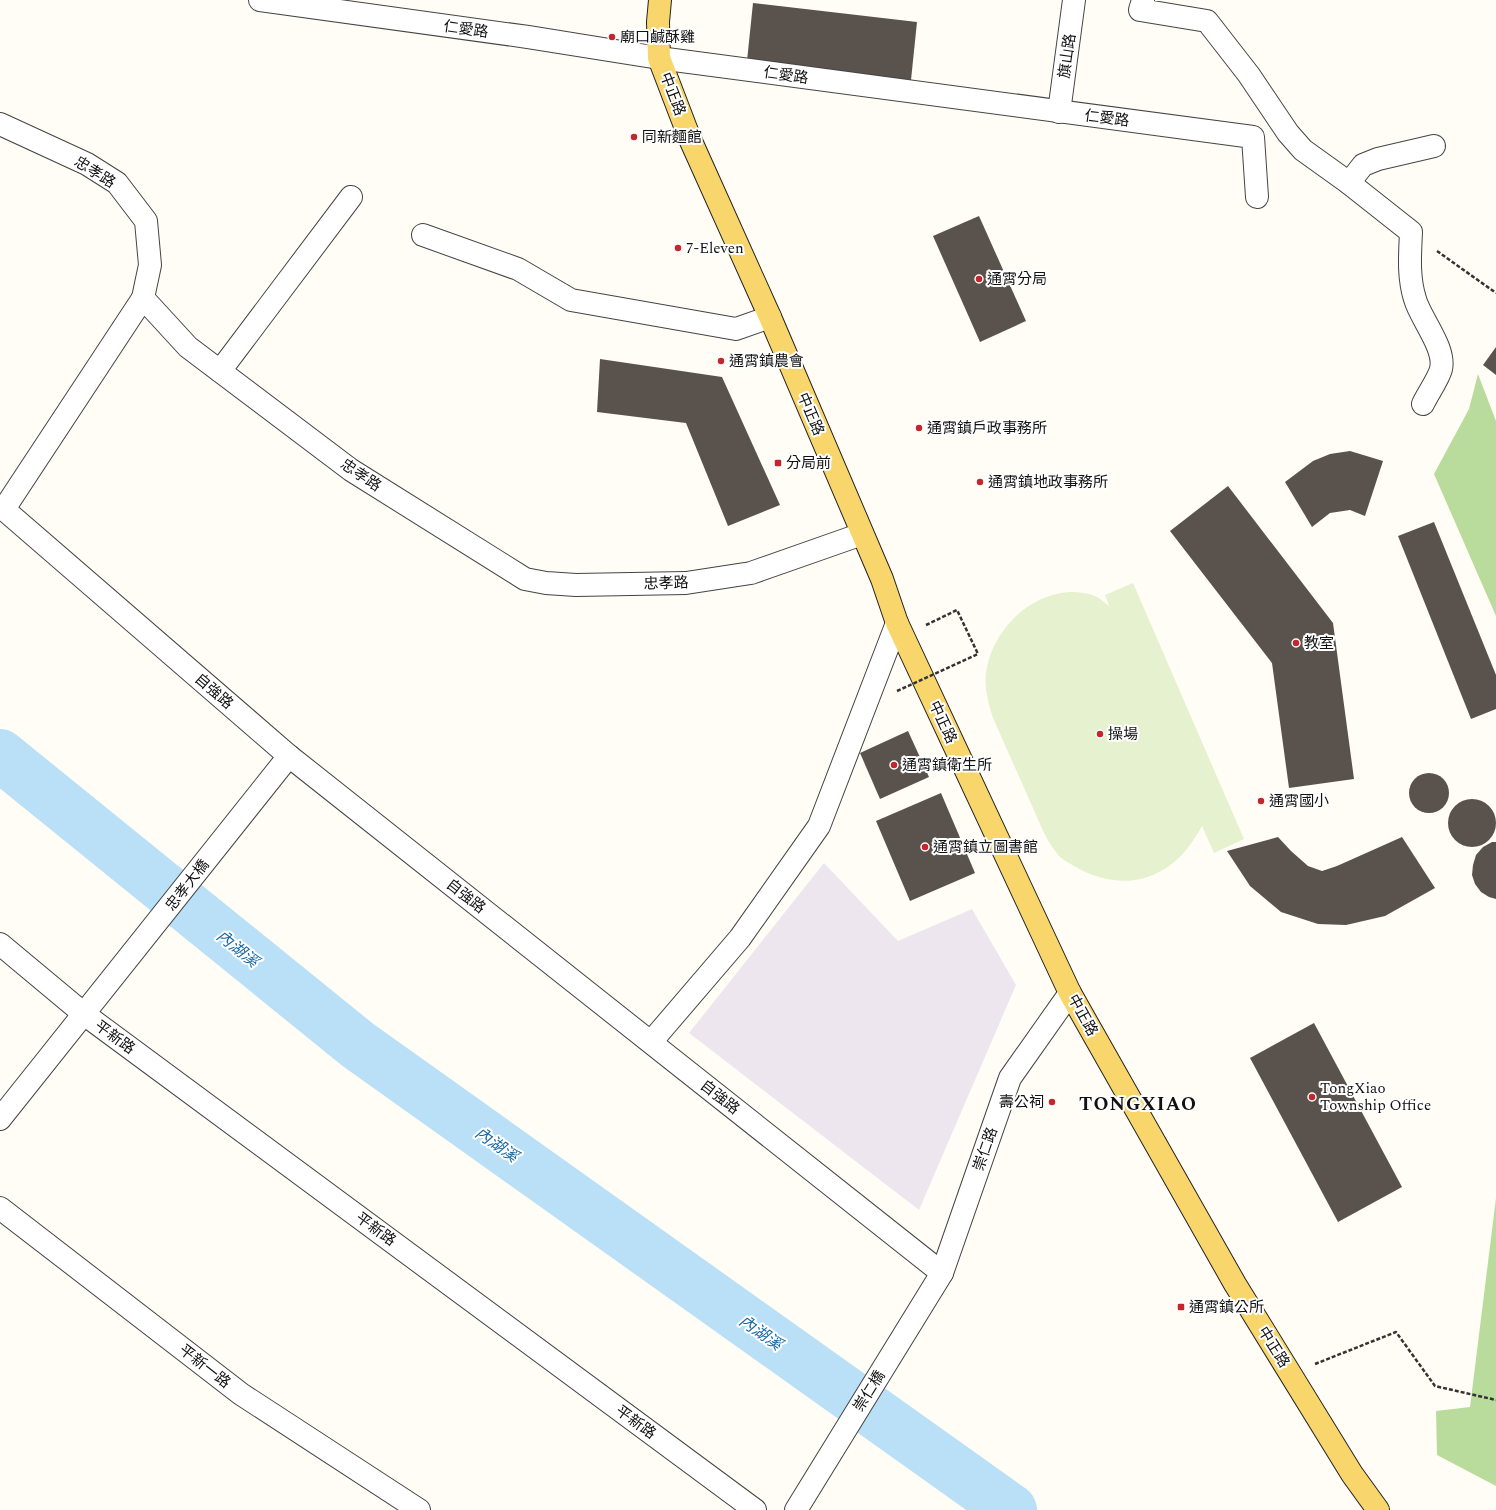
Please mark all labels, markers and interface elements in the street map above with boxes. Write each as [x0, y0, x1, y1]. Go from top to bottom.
street label: 仁愛路 [442, 15, 490, 44]
place label: 廟口鹹酥雞 [620, 26, 695, 49]
marker: 廟口鹹酥雞 [607, 32, 617, 42]
street label: 旗山路 [1053, 32, 1082, 80]
street label: 仁愛路 [762, 61, 810, 90]
street label: 中正路 [654, 69, 691, 119]
street label: 仁愛路 [1083, 104, 1131, 133]
place label: 同新麵館 [642, 126, 702, 149]
marker: 同新麵館 [629, 132, 639, 142]
street label: 忠孝路 [70, 151, 120, 194]
place label: 7-Eleven [686, 237, 744, 260]
marker: 7-Eleven [673, 243, 683, 253]
place label: 通霄分局 [987, 268, 1047, 291]
marker: 通霄分局 [974, 274, 984, 284]
place label: 通霄鎮農會 [729, 350, 804, 373]
marker: 通霄鎮農會 [716, 356, 726, 366]
street label: 中正路 [791, 389, 830, 439]
place label: 通霄鎮戶政事務所 [927, 417, 1047, 440]
marker: 通霄鎮戶政事務所 [914, 423, 924, 433]
place label: 分局前 [786, 452, 831, 475]
street label: 忠孝路 [336, 453, 386, 498]
marker: 分局前 [773, 458, 783, 468]
place label: 通霄鎮地政事務所 [988, 471, 1108, 494]
marker: 通霄鎮地政事務所 [975, 477, 985, 487]
street label: 忠孝路 [643, 571, 689, 596]
place label: 教室 [1304, 632, 1334, 655]
marker: 教室 [1291, 638, 1301, 648]
street label: 自強路 [189, 668, 238, 715]
street label: 中正路 [923, 697, 962, 747]
place label: 操場 [1108, 723, 1138, 746]
marker: 操場 [1095, 729, 1105, 739]
place label: 通霄鎮衛生所 [902, 754, 992, 777]
marker: 通霄鎮衛生所 [889, 760, 899, 770]
place label: 通霄國小 [1269, 790, 1329, 813]
marker: 通霄國小 [1256, 796, 1266, 806]
place label: 通霄鎮立圖書館 [933, 836, 1038, 859]
marker: 通霄鎮立圖書館 [920, 842, 930, 852]
street label: 忠孝大橋 [160, 855, 215, 916]
street label: 自強路 [441, 873, 491, 919]
water label: 內湖溪 [211, 924, 265, 974]
street label: 中正路 [1062, 990, 1104, 1041]
street label: 平新路 [90, 1015, 140, 1060]
street label: 自強路 [695, 1074, 745, 1120]
place label: TongXiao Township Office [1320, 1077, 1431, 1117]
district label: TONGXIAO [1079, 1090, 1197, 1119]
place label: 壽公祠 [999, 1091, 1044, 1114]
marker: TongXiao Township Office [1307, 1092, 1317, 1102]
marker: 壽公祠 [1047, 1097, 1057, 1107]
water label: 內湖溪 [470, 1121, 525, 1170]
street label: 崇仁路 [967, 1124, 1004, 1174]
street label: 平新路 [351, 1207, 401, 1252]
place label: 通霄鎮公所 [1189, 1296, 1264, 1319]
marker: 通霄鎮公所 [1176, 1302, 1186, 1312]
water label: 內湖溪 [734, 1309, 789, 1358]
street label: 中正路 [1252, 1322, 1295, 1372]
street label: 平新一路 [174, 1339, 235, 1394]
street label: 崇仁橋 [848, 1366, 891, 1416]
street label: 平新路 [611, 1400, 661, 1445]

